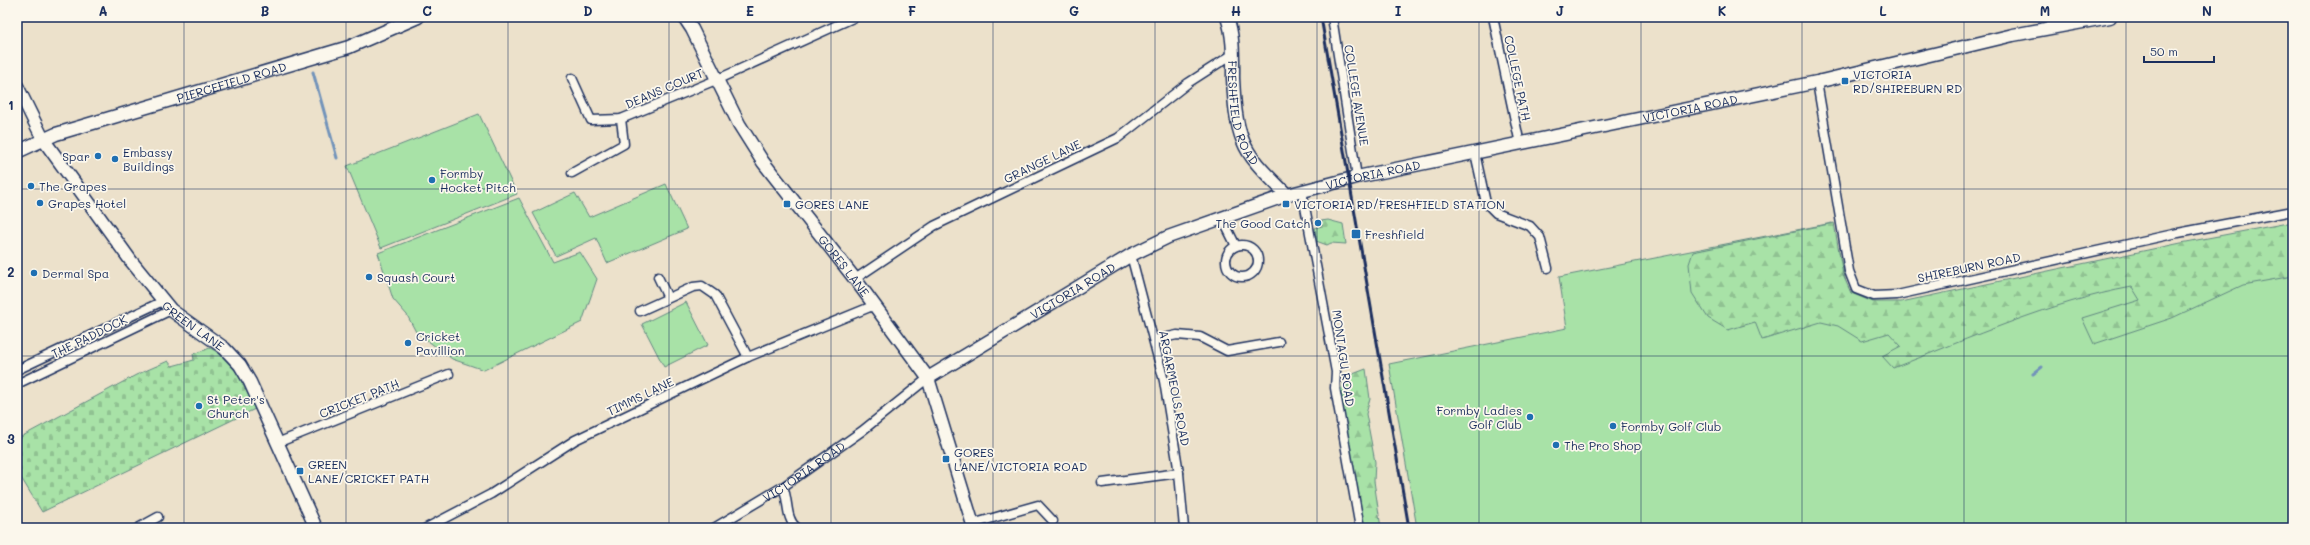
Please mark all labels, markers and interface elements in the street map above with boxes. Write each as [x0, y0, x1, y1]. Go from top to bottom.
text: A [98, 2, 108, 19]
text: B [261, 2, 270, 19]
text: C [422, 2, 432, 19]
text: D [583, 2, 593, 19]
text: E [746, 2, 754, 19]
text: F [908, 2, 916, 19]
text: G [1069, 2, 1079, 19]
text: H [1231, 2, 1241, 19]
text: I [1395, 2, 1402, 19]
text: J [1556, 2, 1564, 19]
text: K [1718, 2, 1727, 19]
text: L [1879, 2, 1887, 19]
text: M [2040, 2, 2050, 19]
text: N [2202, 2, 2212, 19]
street label: COLLEGE PATH [1501, 34, 1535, 122]
scale bar [2144, 38, 2214, 64]
street label: COLLEGE AVENUE [1341, 43, 1373, 147]
text: 50 m [2150, 43, 2178, 59]
street label: PIERCEFIELD ROAD [175, 58, 288, 106]
street label: FRESHFIELD ROAD [1225, 60, 1263, 168]
street label: DEANS COURT [623, 64, 706, 112]
place label: VICTORIA RD/SHIREBURN RD [1853, 66, 1962, 96]
marker: VICTORIA RD/SHIREBURN RD [1840, 76, 1850, 86]
street label: VICTORIA ROAD [1641, 91, 1739, 126]
text: 1 [8, 96, 14, 113]
street label: GRANGE LANE [1001, 135, 1083, 187]
place label: Embassy Buildings [123, 144, 175, 174]
place label: Spar [62, 148, 90, 164]
marker: Spar [93, 151, 103, 161]
marker: Embassy Buildings [110, 154, 120, 164]
street label: VICTORIA ROAD [1324, 156, 1422, 193]
place label: Formby Hocket Pitch [440, 165, 516, 195]
marker: Formby Hocket Pitch [427, 175, 437, 185]
place label: The Grapes [39, 178, 107, 194]
marker: The Grapes [26, 181, 36, 191]
place label: Grapes Hotel [48, 195, 126, 211]
place label: GORES LANE [795, 196, 869, 212]
place label: VICTORIA RD/FRESHFIELD STATION [1294, 196, 1505, 212]
marker: Grapes Hotel [35, 198, 45, 208]
marker: GORES LANE [782, 199, 792, 209]
marker: VICTORIA RD/FRESHFIELD STATION [1281, 199, 1291, 209]
place label: The Good Catch [1216, 215, 1310, 231]
marker: The Good Catch [1313, 218, 1323, 228]
place label: Freshfield [1365, 226, 1425, 242]
marker: Freshfield [1350, 228, 1362, 240]
street label: GORES LANE [815, 231, 873, 300]
street label: SHIREBURN ROAD [1916, 248, 2022, 286]
street label: VICTORIA ROAD [1027, 259, 1118, 322]
text: 2 [7, 263, 15, 280]
place label: Dermal Spa [42, 265, 109, 281]
marker: Dermal Spa [29, 268, 39, 278]
place label: Squash Court [377, 269, 455, 285]
marker: Squash Court [364, 272, 374, 282]
street label: GREEN LANE [159, 298, 228, 354]
street label: MONTAGU ROAD [1329, 309, 1359, 407]
street label: THE PADDOCK [48, 310, 130, 361]
place label: Cricket Pavillion [416, 328, 464, 358]
street label: ARGARMEOLS ROAD [1156, 329, 1194, 447]
marker: Cricket Pavillion [403, 338, 413, 348]
street label: TIMMS LANE [604, 373, 676, 419]
street label: CRICKET PATH [317, 375, 401, 421]
place label: St Peter's Church [207, 391, 265, 421]
marker: St Peter's Church [194, 401, 204, 411]
place label: Formby Ladies Golf Club [1437, 402, 1522, 432]
marker: Formby Ladies Golf Club [1525, 412, 1535, 422]
place label: Formby Golf Club [1621, 418, 1721, 434]
marker: Formby Golf Club [1608, 421, 1618, 431]
text: 3 [7, 430, 15, 447]
place label: The Pro Shop [1564, 437, 1641, 453]
street label: VICTORIA ROAD [759, 438, 848, 505]
marker: The Pro Shop [1551, 440, 1561, 450]
place label: GORES LANE/VICTORIA ROAD [954, 444, 1087, 474]
marker: GORES LANE/VICTORIA ROAD [941, 454, 951, 464]
place label: GREEN LANE/CRICKET PATH [308, 456, 429, 486]
marker: GREEN LANE/CRICKET PATH [295, 466, 305, 476]

